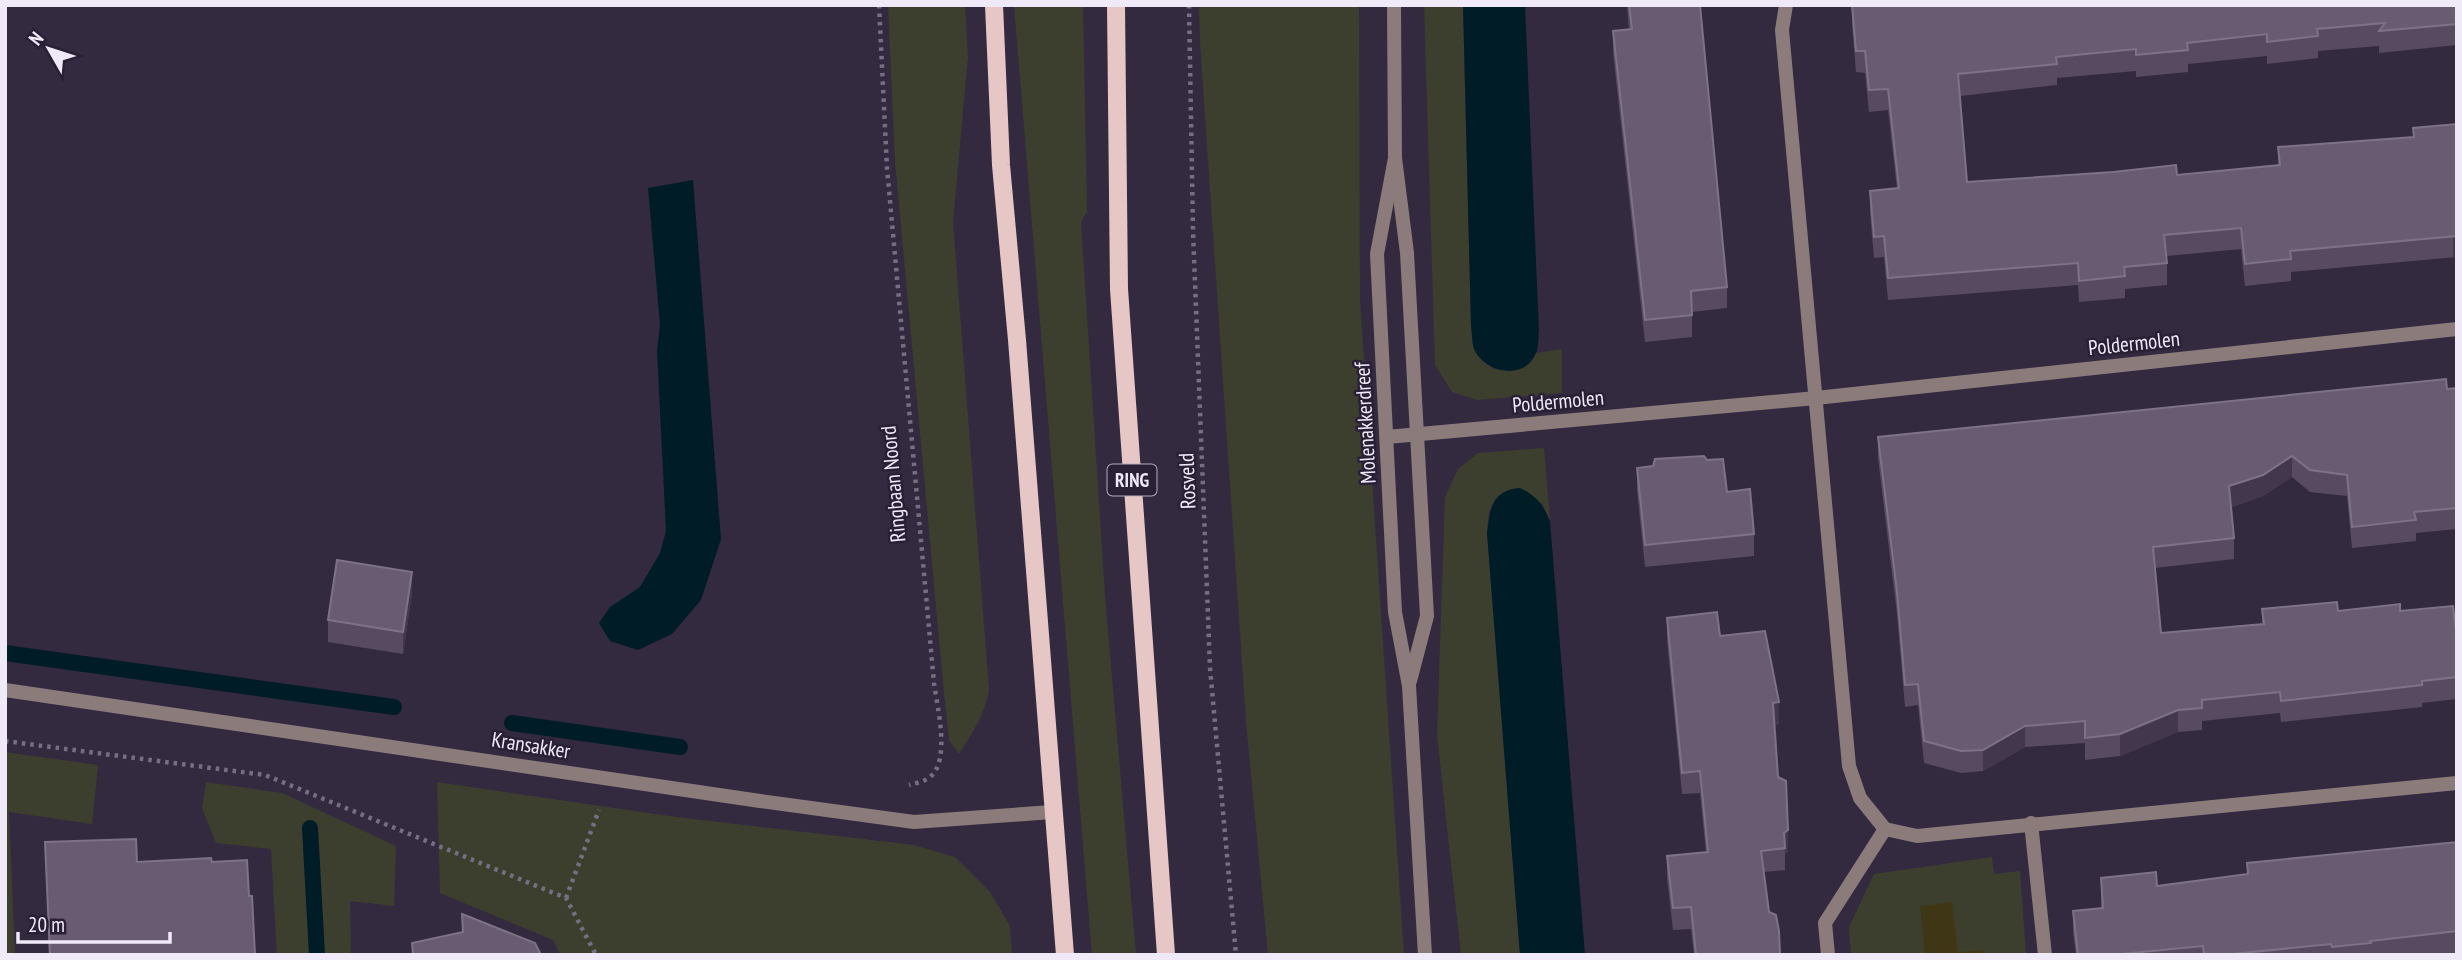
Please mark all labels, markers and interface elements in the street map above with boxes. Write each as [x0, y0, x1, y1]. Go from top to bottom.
north arrow [14, 14, 84, 84]
text: N [23, 27, 48, 50]
street label: Poldermolen [2087, 325, 2181, 361]
street label: Molenakkerdreef [1348, 361, 1382, 484]
street label: Poldermolen [1511, 384, 1605, 418]
street label: Ringbaan Noord [874, 425, 912, 543]
street label: Rosveld [1173, 452, 1201, 510]
road number: RING [1108, 464, 1156, 495]
street label: Kransakker [490, 725, 573, 765]
scale bar [18, 900, 170, 944]
text: 20 m [28, 911, 65, 938]

